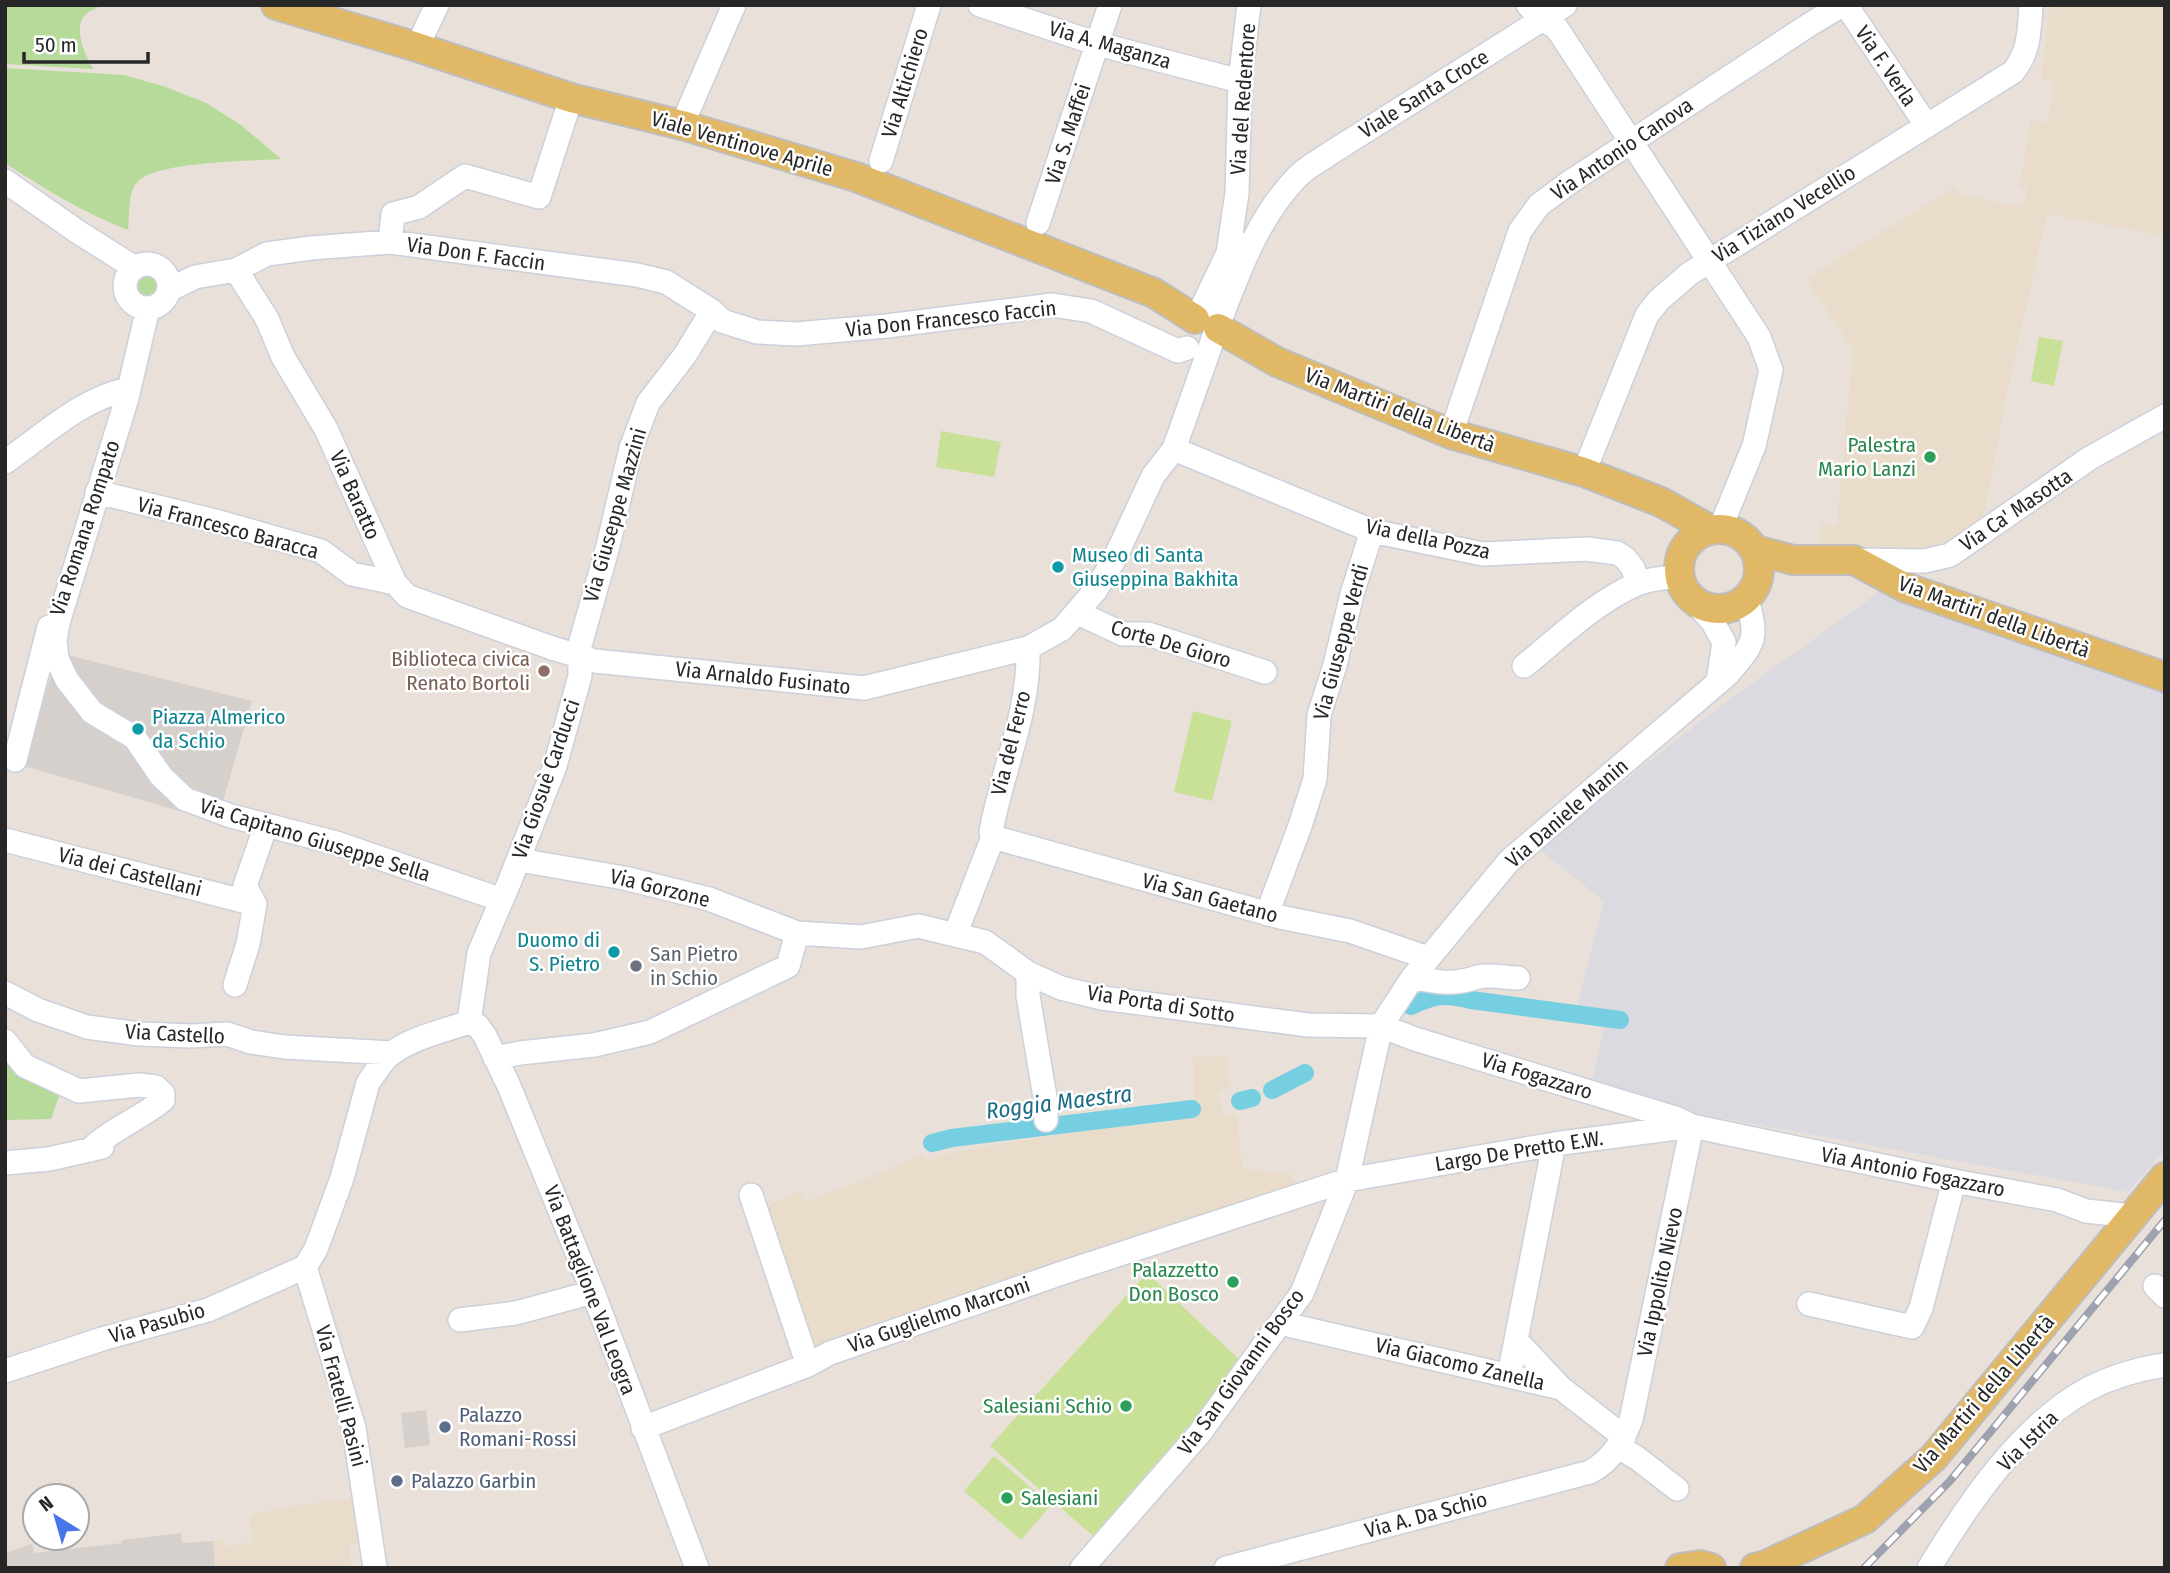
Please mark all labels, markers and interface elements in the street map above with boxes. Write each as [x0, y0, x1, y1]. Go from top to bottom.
street label: Via A. Maganza [1046, 15, 1174, 75]
scale bar [24, 21, 149, 65]
street label: Via F. Verla [1850, 21, 1922, 111]
street label: Via del Redentore [1225, 22, 1261, 176]
street label: Via Altichiero [876, 25, 934, 141]
text: 50 m [35, 32, 77, 58]
street label: Viale Santa Croce [1355, 44, 1493, 144]
street label: Via S. Maffei [1039, 80, 1097, 188]
street label: Via Antonio Canova [1546, 92, 1698, 206]
street label: Viale Ventinove Aprile [648, 106, 836, 182]
street label: Via Tiziano Vecellio [1708, 160, 1860, 268]
street label: Via Don F. Faccin [405, 231, 547, 277]
street label: Via Don Francesco Faccin [844, 295, 1058, 343]
street label: Via Martiri della Libertà [1301, 362, 1499, 458]
street label: Via Giuseppe Mazzini [578, 425, 652, 605]
place label: Palestra Mario Lanzi [1818, 432, 1916, 482]
street label: Via Romana Rompato [44, 437, 126, 619]
street label: Via Baratto [324, 447, 386, 543]
marker: Palestra Mario Lanzi [1922, 449, 1938, 465]
street label: Via Ca' Masotta [1955, 463, 2077, 557]
street label: Via Francesco Baracca [135, 491, 321, 565]
street label: Via della Pozza [1363, 513, 1493, 565]
place label: Museo di Santa Giuseppina Bakhita [1072, 542, 1239, 592]
marker: Museo di Santa Giuseppina Bakhita [1050, 559, 1066, 575]
street label: Via Giuseppe Verdi [1308, 561, 1374, 723]
street label: Via Martiri della Libertà [1895, 570, 2093, 664]
street label: Corte De Gioro [1108, 614, 1234, 674]
place label: Biblioteca civica Renato Bortoli [391, 646, 530, 696]
street label: Via Arnaldo Fusinato [674, 656, 852, 700]
marker: Biblioteca civica Renato Bortoli [536, 663, 552, 679]
street label: Via del Ferro [985, 688, 1037, 798]
street label: Via Giosuè Carducci [506, 696, 586, 862]
place label: Piazza Almerico da Schio [152, 704, 286, 754]
marker: Piazza Almerico da Schio [130, 721, 146, 737]
street label: Via Daniele Manin [1501, 753, 1633, 873]
street label: Via Capitano Giuseppe Sella [197, 793, 433, 887]
street label: Via dei Castellani [55, 842, 205, 902]
street label: Via Gorzone [607, 863, 713, 913]
street label: Via San Gaetano [1139, 867, 1281, 929]
place label: Duomo di S. Pietro [517, 927, 600, 977]
place label: San Pietro in Schio [650, 941, 738, 991]
marker: Duomo di S. Pietro [606, 944, 622, 960]
marker: San Pietro in Schio [628, 958, 644, 974]
street label: Via Porta di Sotto [1085, 979, 1237, 1029]
street label: Via Castello [125, 1018, 225, 1050]
street label: Via Fogazzaro [1478, 1047, 1596, 1105]
water label: Roggia Maestra [984, 1079, 1134, 1125]
street label: Largo De Pretto E.W. [1433, 1125, 1605, 1177]
street label: Via Antonio Fogazzaro [1819, 1141, 2007, 1203]
street label: Via Battaglione Val Leogra [538, 1182, 642, 1398]
street label: Via Ippolito Nievo [1631, 1205, 1689, 1359]
place label: Palazzetto Don Bosco [1129, 1257, 1219, 1307]
street label: Via Guglielmo Marconi [845, 1272, 1033, 1358]
marker: Palazzetto Don Bosco [1225, 1274, 1241, 1290]
street label: Via San Giovanni Bosco [1172, 1284, 1310, 1460]
street label: Via Pasubio [106, 1297, 208, 1349]
street label: Via Martiri della Libertà [1908, 1309, 2060, 1479]
street label: Via Fratelli Pasini [310, 1322, 372, 1470]
street label: Via Giacomo Zanella [1373, 1332, 1547, 1396]
place label: Salesiani Schio [983, 1393, 1112, 1419]
marker: Salesiani Schio [1118, 1398, 1134, 1414]
place label: Palazzo Romani-Rossi [459, 1402, 577, 1452]
street label: Via Istria [1992, 1405, 2064, 1477]
marker: Palazzo Romani-Rossi [437, 1419, 453, 1435]
place label: Palazzo Garbin [411, 1468, 536, 1494]
marker: Palazzo Garbin [389, 1473, 405, 1489]
north arrow [21, 1482, 91, 1552]
place label: Salesiani [1021, 1485, 1098, 1511]
street label: Via A. Da Schio [1362, 1486, 1490, 1544]
marker: Salesiani [999, 1490, 1015, 1506]
text: N [35, 1491, 58, 1516]

